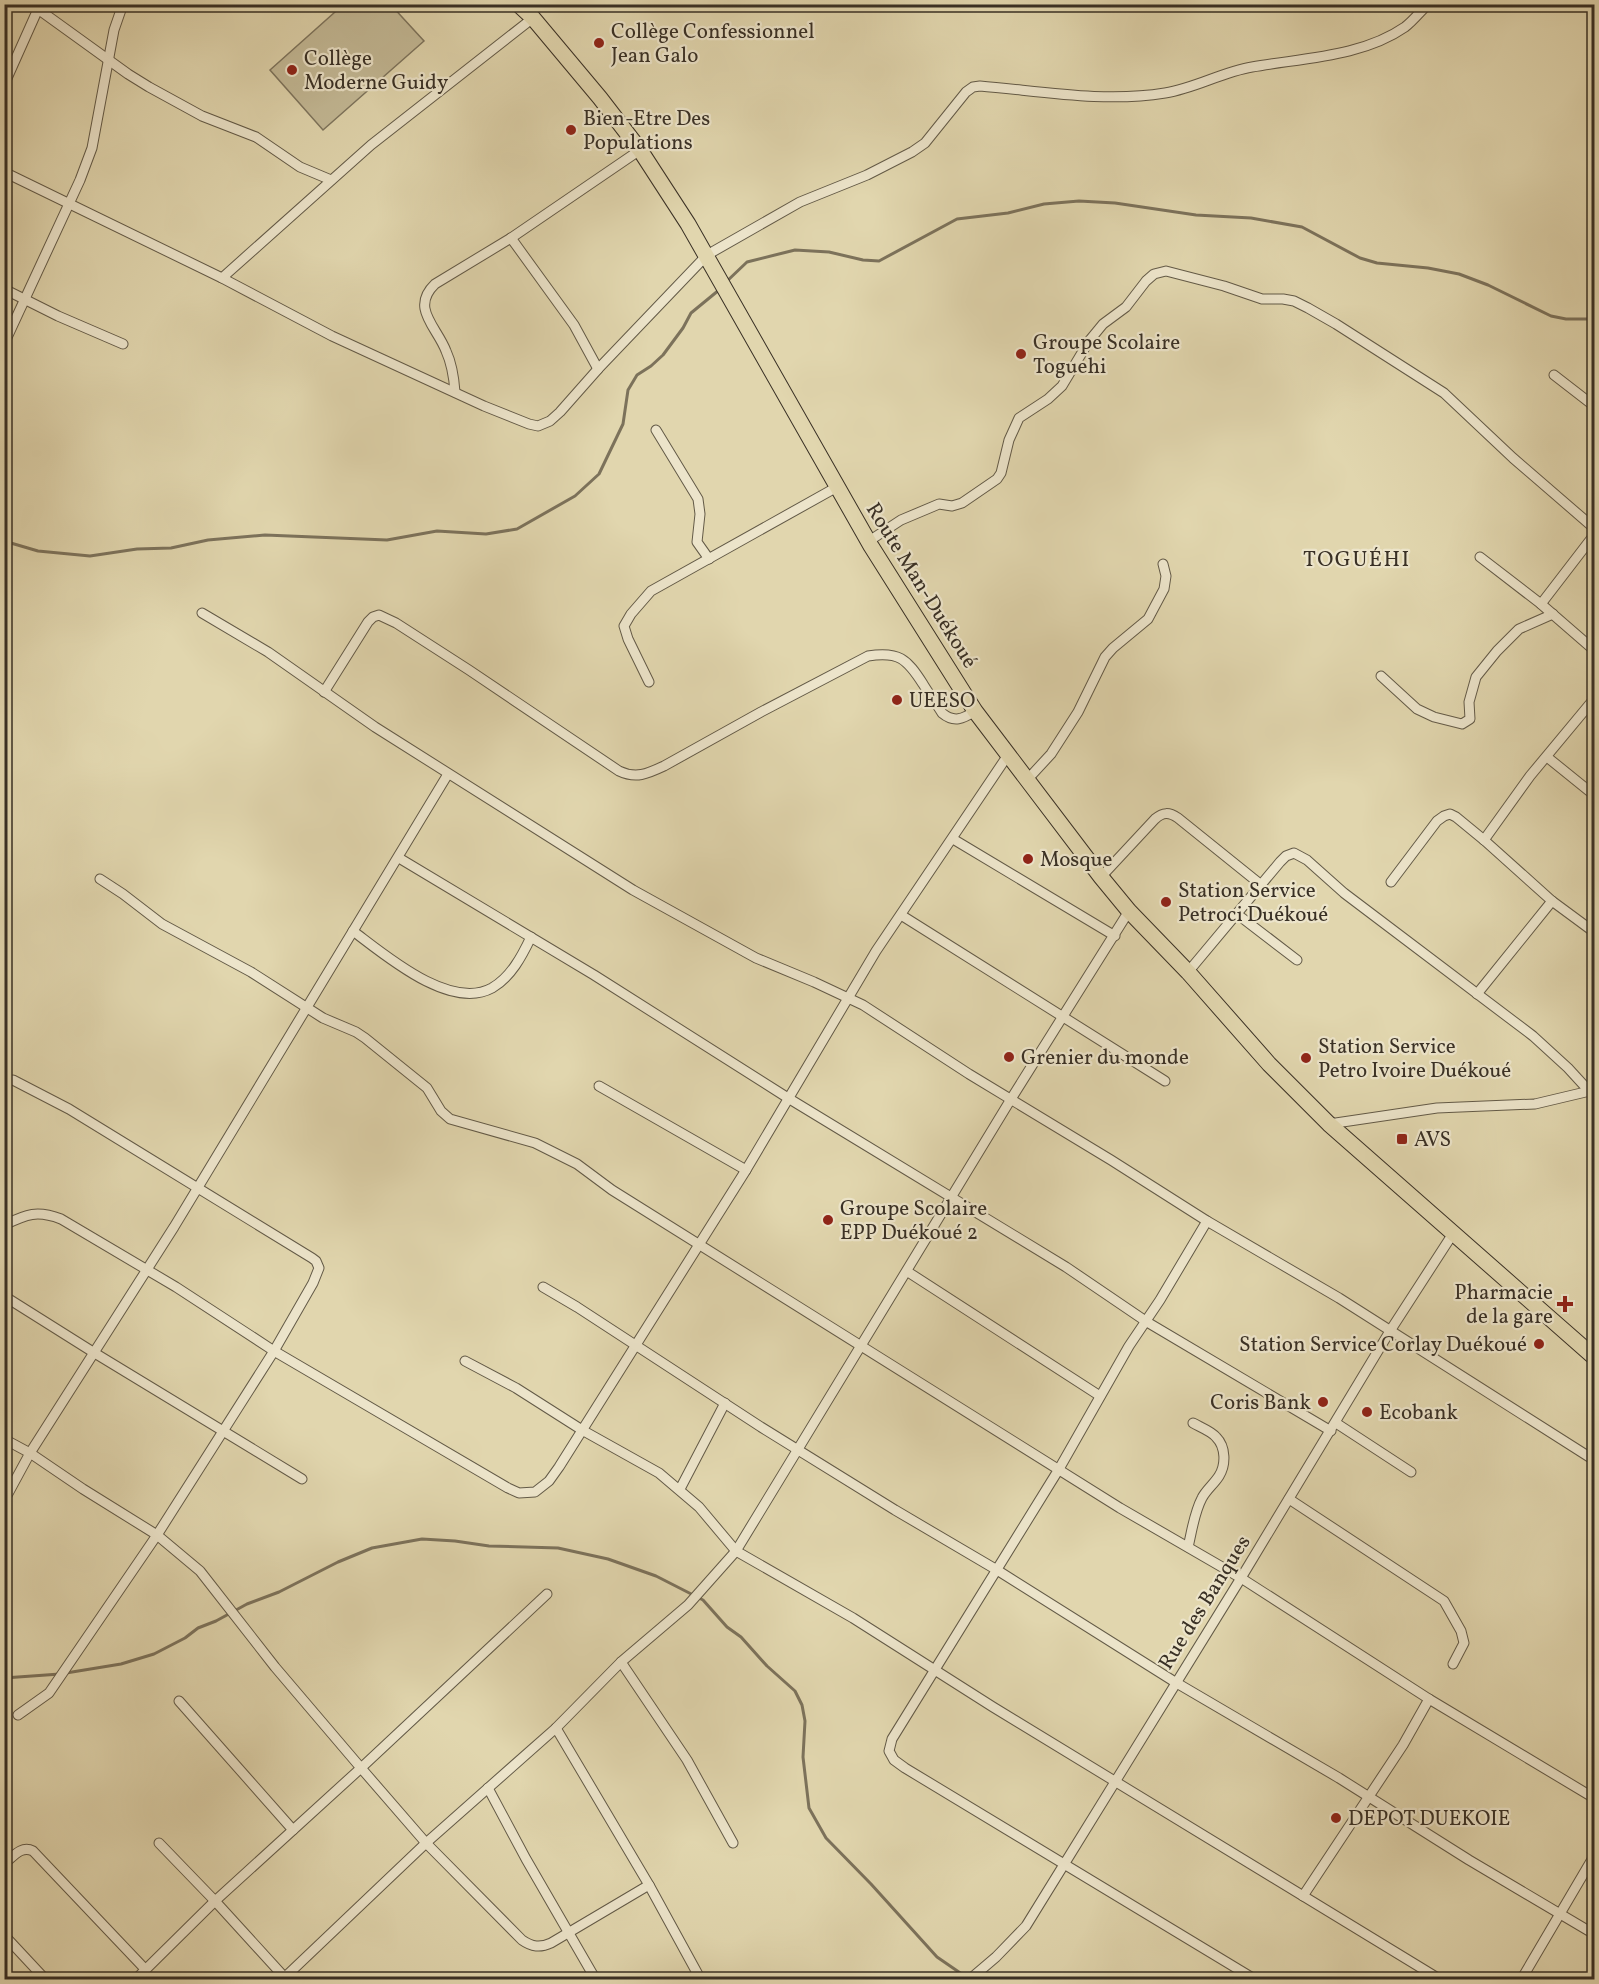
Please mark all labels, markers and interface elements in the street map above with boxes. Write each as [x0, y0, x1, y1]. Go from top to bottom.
place label: Collège Confessionnel Jean Galo [611, 18, 814, 71]
marker: Collège Confessionnel Jean Galo [592, 36, 606, 50]
place label: Collège Moderne Guidy [304, 45, 449, 98]
marker: Collège Moderne Guidy [285, 63, 299, 77]
place label: Bien-Etre Des Populations [583, 105, 710, 158]
marker: Bien-Etre Des Populations [564, 123, 578, 137]
place label: Groupe Scolaire Toguehi [1033, 329, 1180, 382]
marker: Groupe Scolaire Toguehi [1014, 347, 1028, 361]
street label: Route Man-Duékoué [858, 497, 983, 674]
district label: TOGUÉHI [1303, 545, 1411, 576]
place label: UEESO [909, 687, 975, 716]
marker: UEESO [890, 693, 904, 707]
place label: Mosque [1040, 846, 1113, 875]
marker: Mosque [1021, 852, 1035, 866]
place label: Station Service Petroci Duékoué [1178, 877, 1328, 930]
marker: Station Service Petroci Duékoué [1159, 895, 1173, 909]
place label: Station Service Petro Ivoire Duékoué [1318, 1033, 1511, 1086]
place label: Grenier du monde [1021, 1044, 1189, 1073]
marker: Grenier du monde [1002, 1050, 1016, 1064]
marker: Station Service Petro Ivoire Duékoué [1299, 1051, 1313, 1065]
place label: AVS [1414, 1126, 1451, 1155]
marker: AVS [1395, 1132, 1409, 1146]
place label: Groupe Scolaire EPP Duékoué 2 [840, 1195, 987, 1248]
marker: Groupe Scolaire EPP Duékoué 2 [821, 1213, 835, 1227]
place label: Pharmacie de la gare [1454, 1279, 1553, 1332]
marker: Pharmacie de la gare [1558, 1297, 1572, 1311]
place label: Station Service Corlay Duékoué [1239, 1331, 1527, 1360]
marker: Station Service Corlay Duékoué [1532, 1337, 1546, 1351]
place label: Coris Bank [1210, 1389, 1312, 1418]
marker: Coris Bank [1316, 1395, 1330, 1409]
place label: Ecobank [1379, 1399, 1458, 1428]
marker: Ecobank [1360, 1405, 1374, 1419]
street label: Rue des Banques [1152, 1530, 1258, 1676]
place label: DEPOT DUEKOIE [1348, 1805, 1510, 1834]
marker: DEPOT DUEKOIE [1329, 1811, 1343, 1825]

